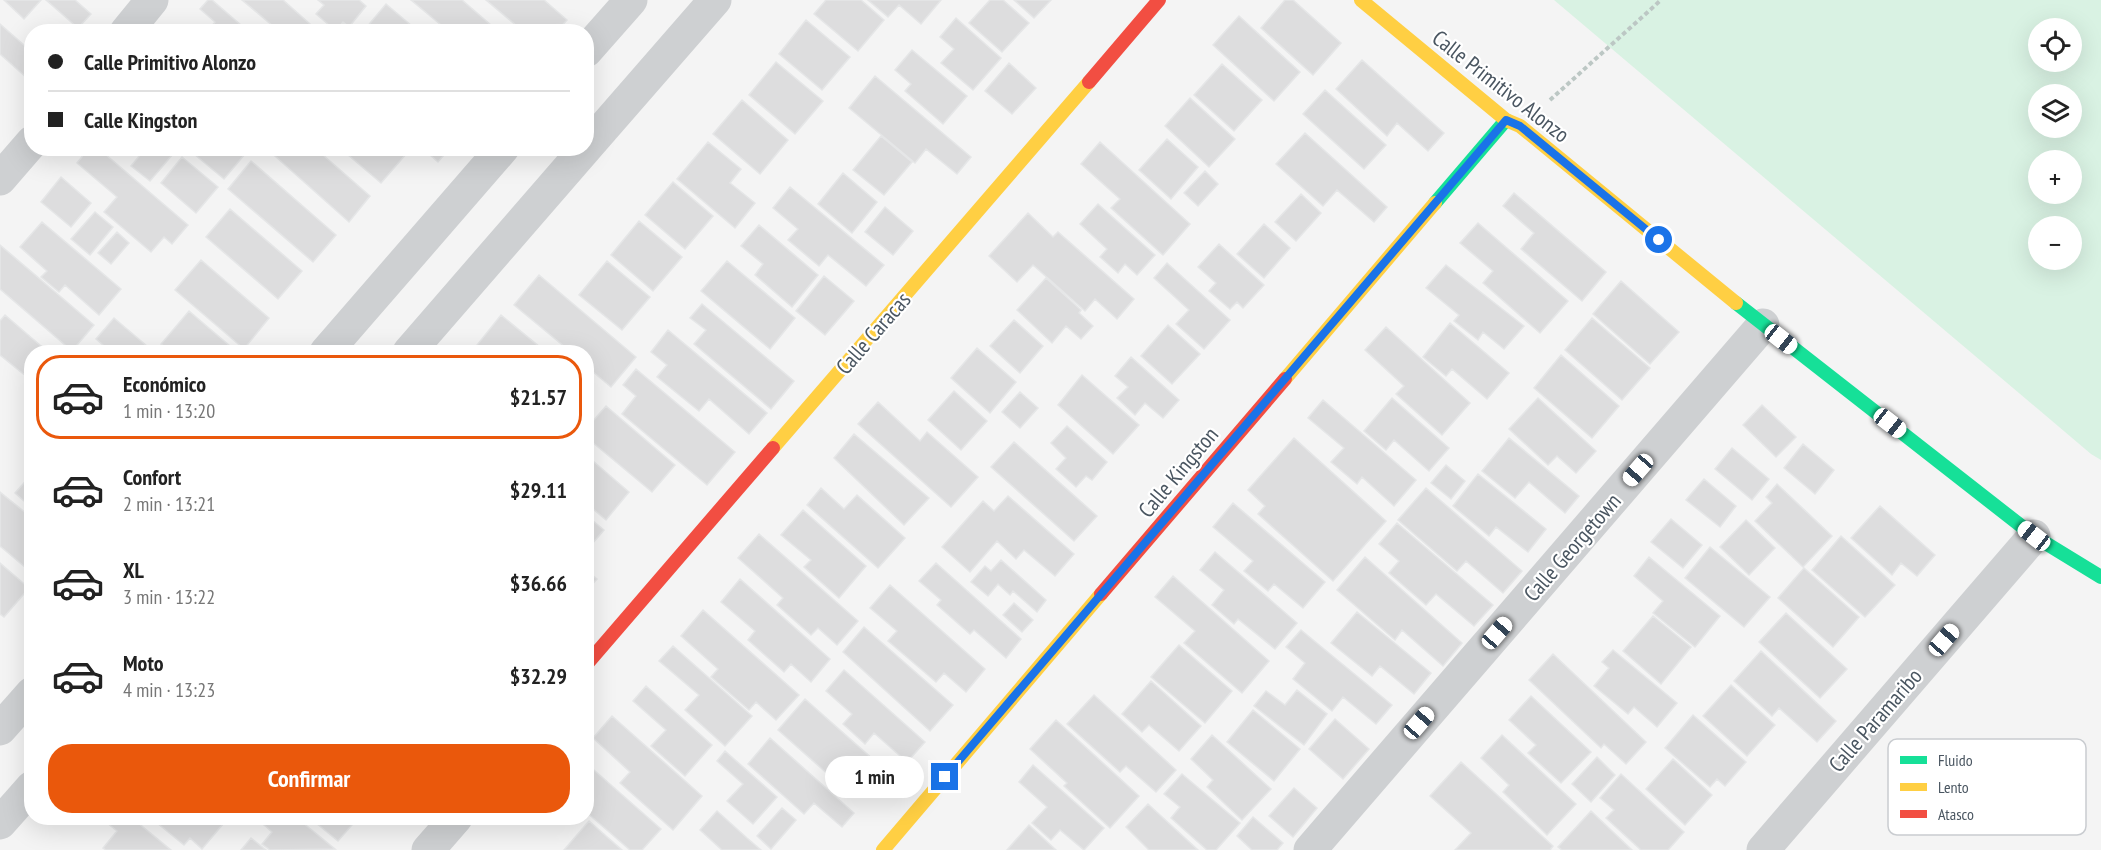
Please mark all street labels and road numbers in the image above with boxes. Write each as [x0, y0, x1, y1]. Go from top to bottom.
street label: Calle Primitivo Alonzo [1427, 24, 1575, 148]
street label: Calle Caracas [830, 286, 916, 380]
street label: Calle Kingston [1132, 421, 1224, 523]
street label: Calle Georgetown [1517, 487, 1627, 607]
street label: Calle Paramaribo [1822, 662, 1928, 778]

